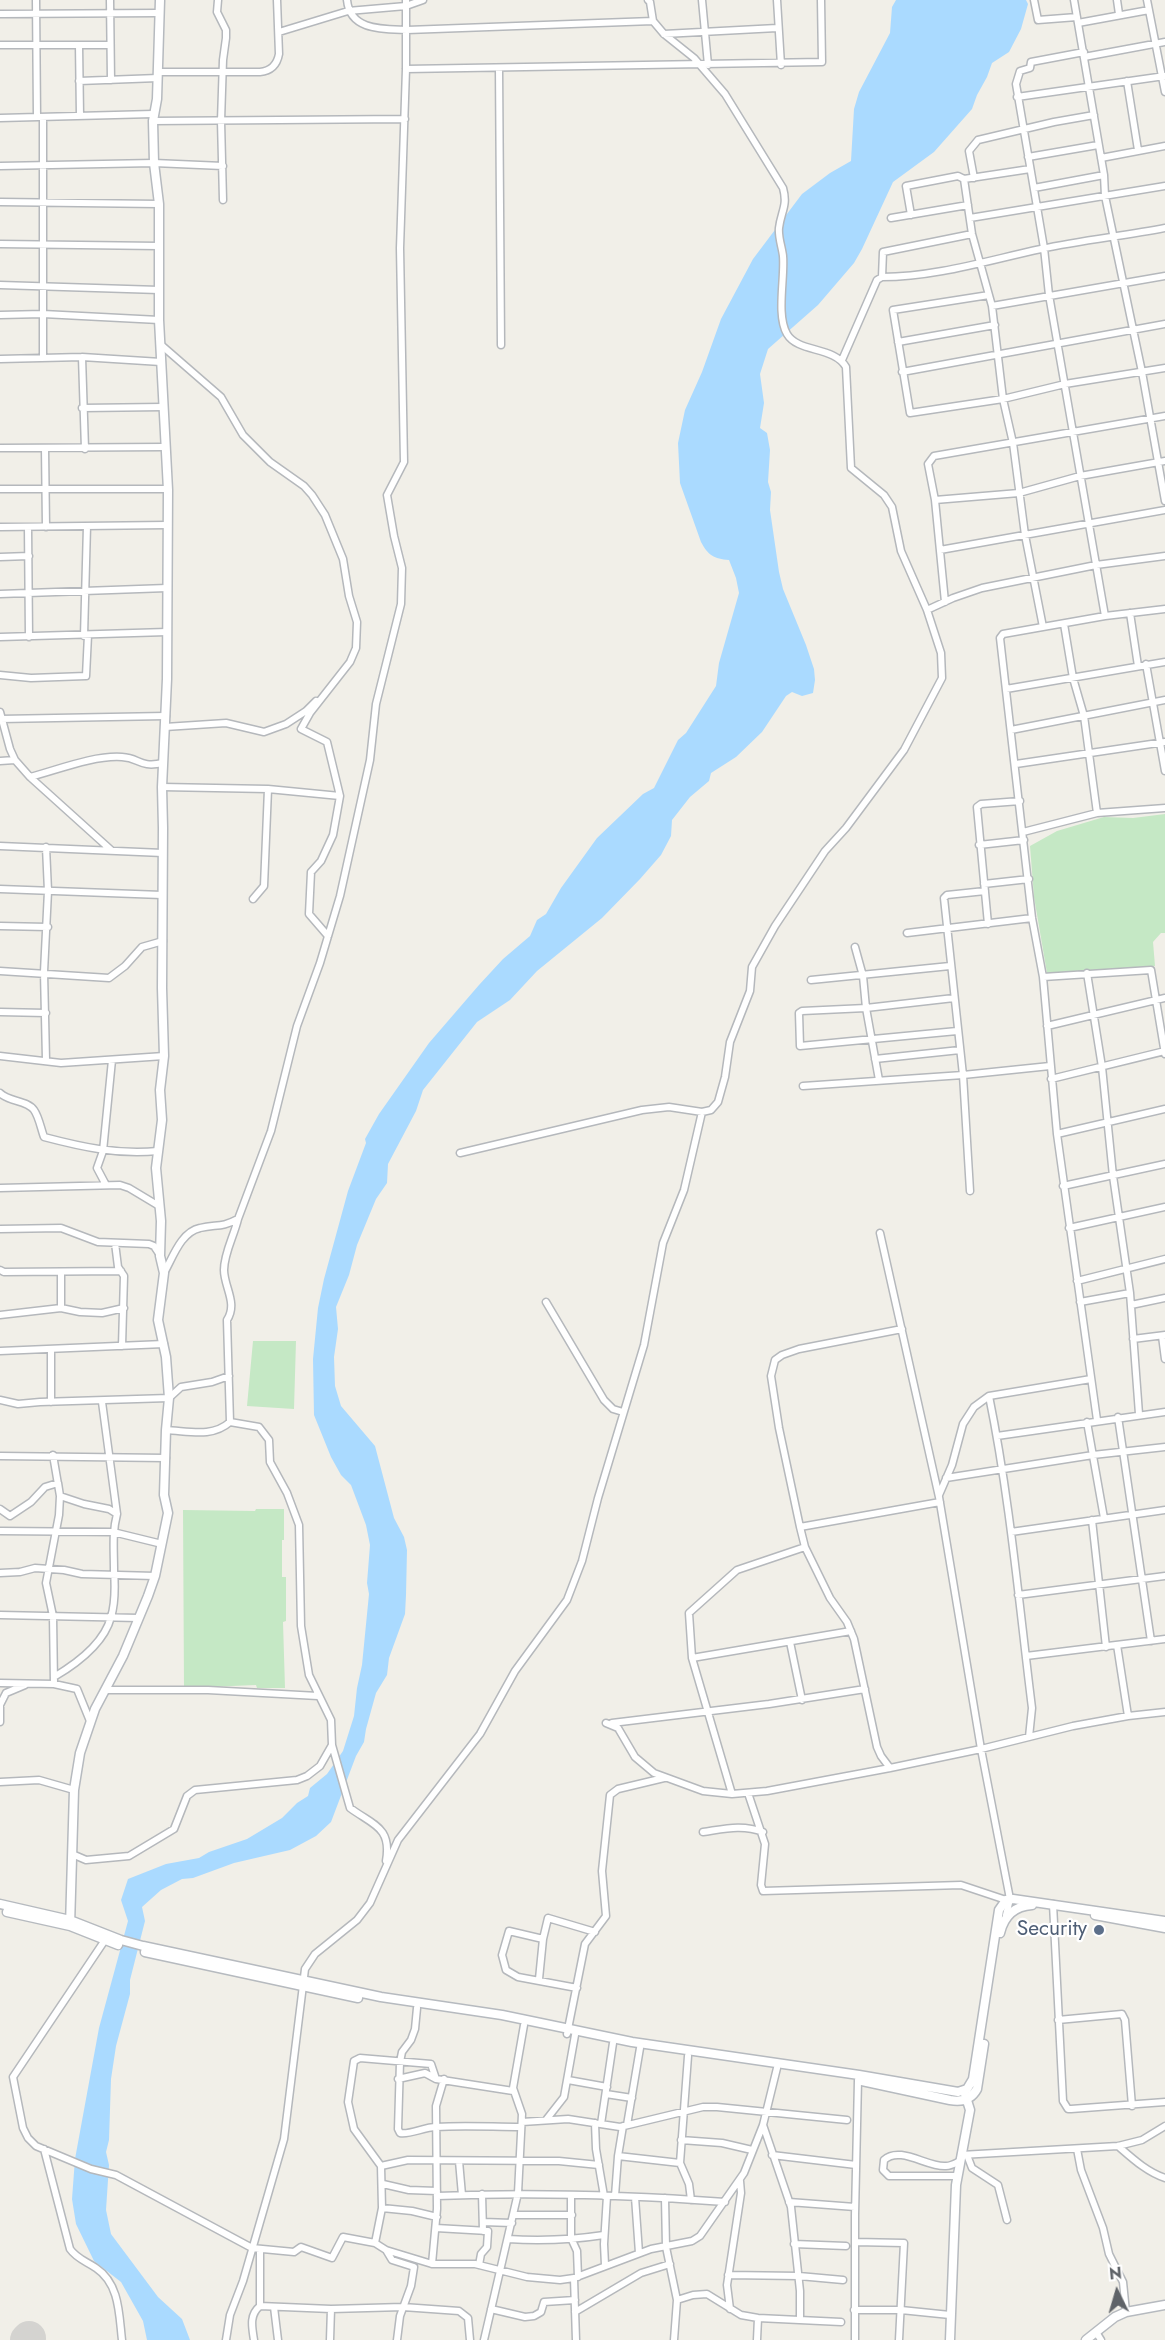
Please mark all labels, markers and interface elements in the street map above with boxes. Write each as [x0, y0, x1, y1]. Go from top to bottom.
place label: Security [1017, 1917, 1087, 1943]
marker: Security [1092, 1923, 1106, 1937]
north arrow [1087, 2262, 1147, 2322]
text: N [1108, 2262, 1123, 2286]

